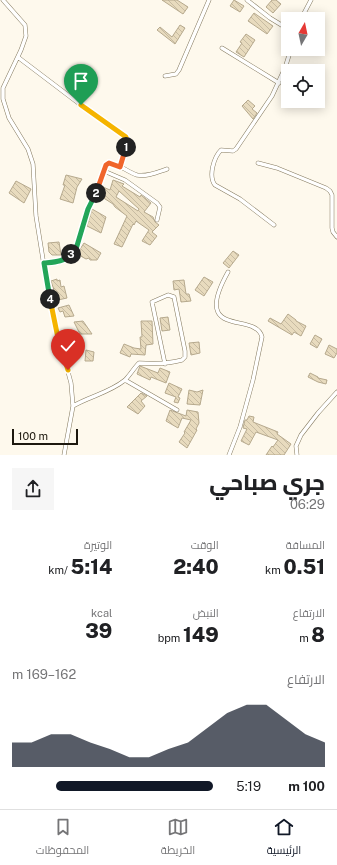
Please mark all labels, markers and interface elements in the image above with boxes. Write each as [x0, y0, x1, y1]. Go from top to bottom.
north arrow [281, 12, 325, 56]
map controls [281, 12, 325, 108]
pin [64, 64, 98, 105]
button: locate [281, 64, 325, 108]
icon: arrive [70, 70, 92, 92]
pin: 1 [116, 137, 136, 157]
text: 1 [124, 141, 128, 153]
pin: 2 [86, 183, 106, 203]
text: 2 [93, 187, 100, 199]
pin: 3 [61, 244, 81, 264]
text: 3 [67, 248, 75, 260]
pin: 4 [40, 289, 60, 309]
text: 4 [46, 293, 54, 305]
pin [51, 329, 85, 370]
icon: check [57, 335, 79, 357]
scale bar [12, 427, 78, 446]
text: 100 m [18, 430, 48, 442]
button: share [12, 468, 54, 510]
text: جري صباحي [209, 469, 325, 495]
text: 06:29 [290, 497, 325, 512]
text: الوتيرة [84, 539, 112, 551]
text: الوقت [191, 539, 219, 551]
text: المسافة [286, 539, 325, 551]
text: 5:14 [71, 555, 112, 579]
text: 2:40 [173, 555, 219, 579]
text: 0.51 [283, 555, 325, 579]
text: /km [48, 564, 71, 576]
text: km [265, 564, 283, 576]
text: kcal [91, 607, 112, 619]
text: النبض [193, 607, 219, 619]
text: الارتفاع [293, 607, 325, 619]
text: 39 [85, 619, 112, 643]
text: 149 [183, 623, 219, 647]
text: 8 [311, 623, 325, 647]
text: bpm [158, 632, 183, 644]
text: m [299, 632, 311, 644]
text: 162–169 m [12, 667, 76, 682]
text: الارتفاع [287, 672, 325, 687]
text: 5:19 [236, 779, 261, 794]
text: 100 m [288, 779, 325, 794]
tab: المحفوظات [36, 816, 89, 860]
tab: الخريطة [161, 816, 195, 860]
tab: الرئيسية [267, 816, 301, 860]

